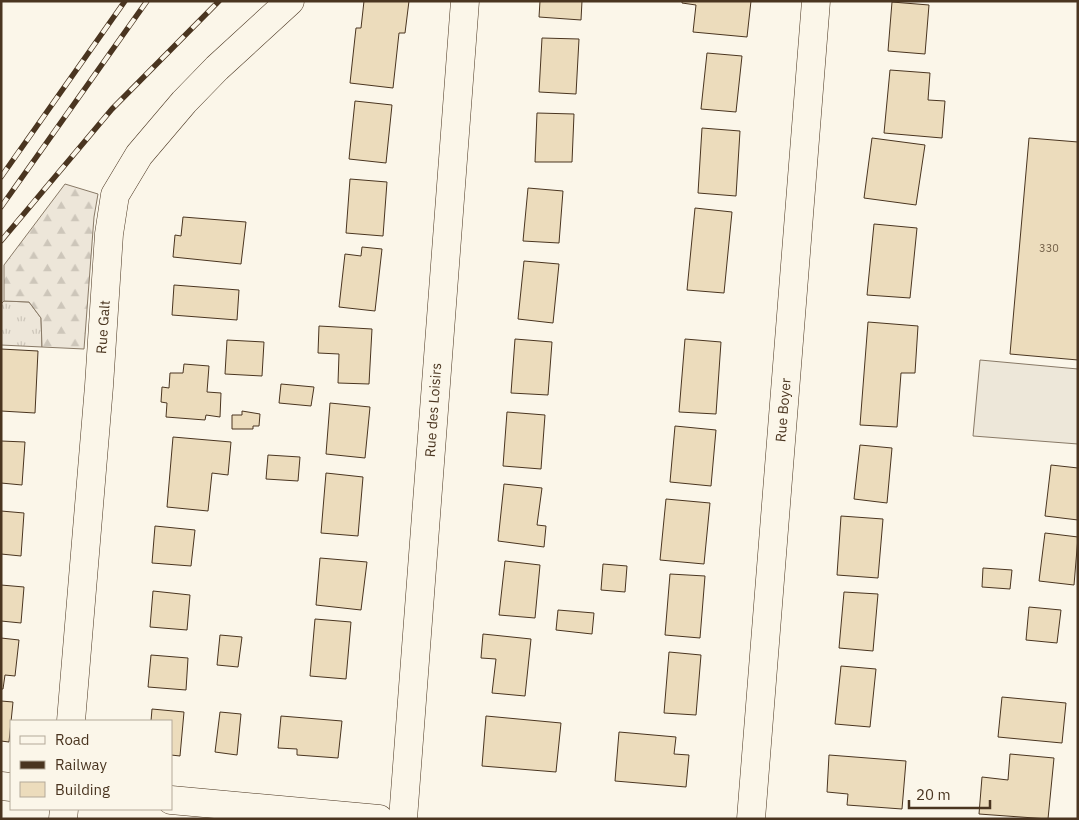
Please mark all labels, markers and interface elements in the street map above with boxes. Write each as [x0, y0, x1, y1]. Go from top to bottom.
house number: 330 [1039, 241, 1059, 255]
street label: Rue Galt [92, 299, 114, 354]
street label: Rue des Loisirs [421, 362, 445, 458]
street label: Rue Boyer [771, 377, 795, 443]
legend [10, 720, 172, 810]
text: Road [55, 730, 90, 749]
text: Railway [55, 755, 108, 774]
scale bar [909, 778, 990, 810]
text: Building [55, 780, 110, 799]
text: 20 m [916, 785, 951, 804]

